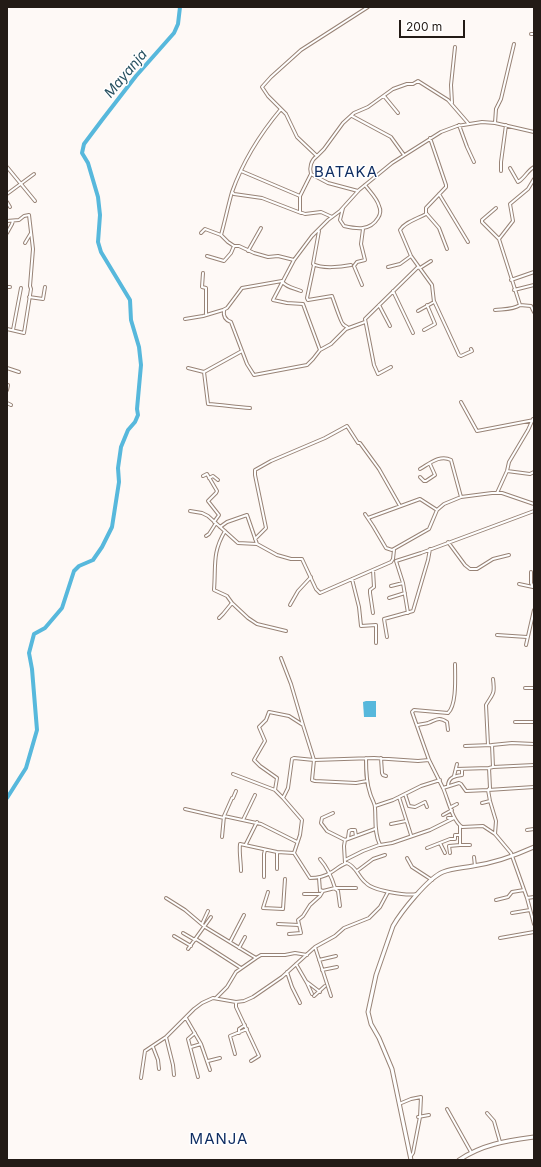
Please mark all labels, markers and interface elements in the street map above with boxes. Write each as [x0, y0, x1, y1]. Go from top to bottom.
scale bar [401, 12, 467, 38]
text: 200 m [406, 19, 442, 34]
water label: Mayanja [101, 47, 151, 101]
district label: BATAKA [314, 163, 378, 181]
district label: MANJA [190, 1130, 248, 1148]

